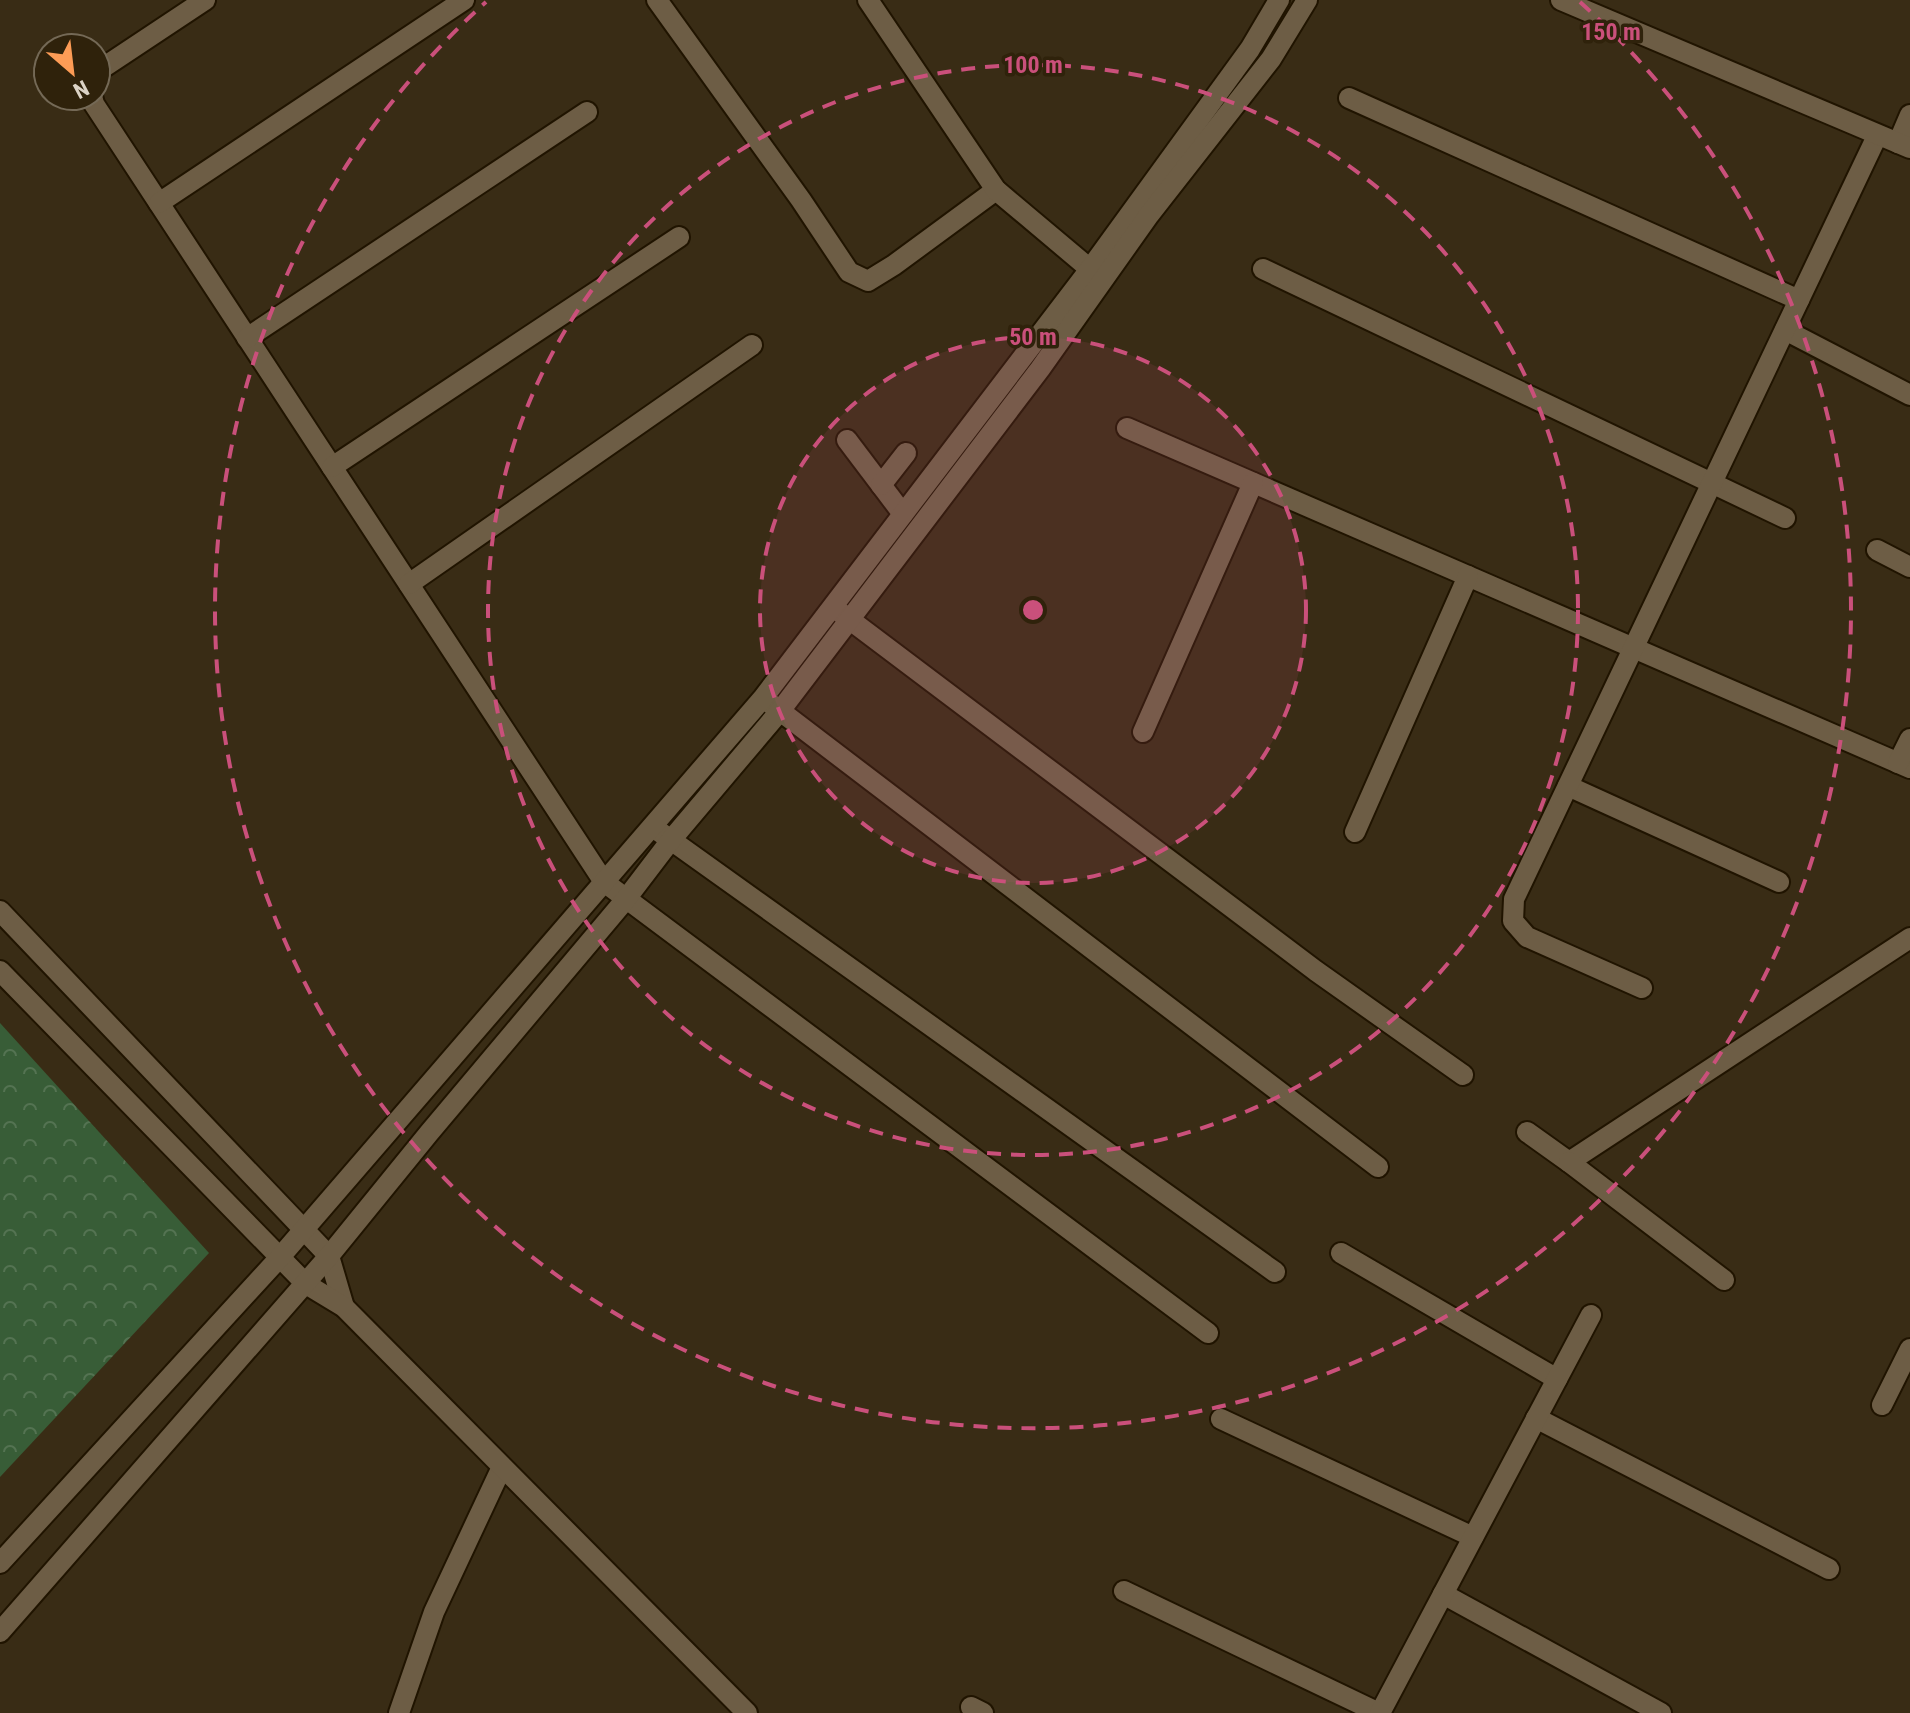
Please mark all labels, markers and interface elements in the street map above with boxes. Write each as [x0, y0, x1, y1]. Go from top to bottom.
text: 150 m [1581, 18, 1641, 46]
north arrow [32, 32, 112, 112]
text: 100 m [1003, 51, 1063, 79]
text: N [69, 75, 93, 103]
text: 50 m [1009, 323, 1057, 351]
centre of rings [1019, 596, 1047, 624]

